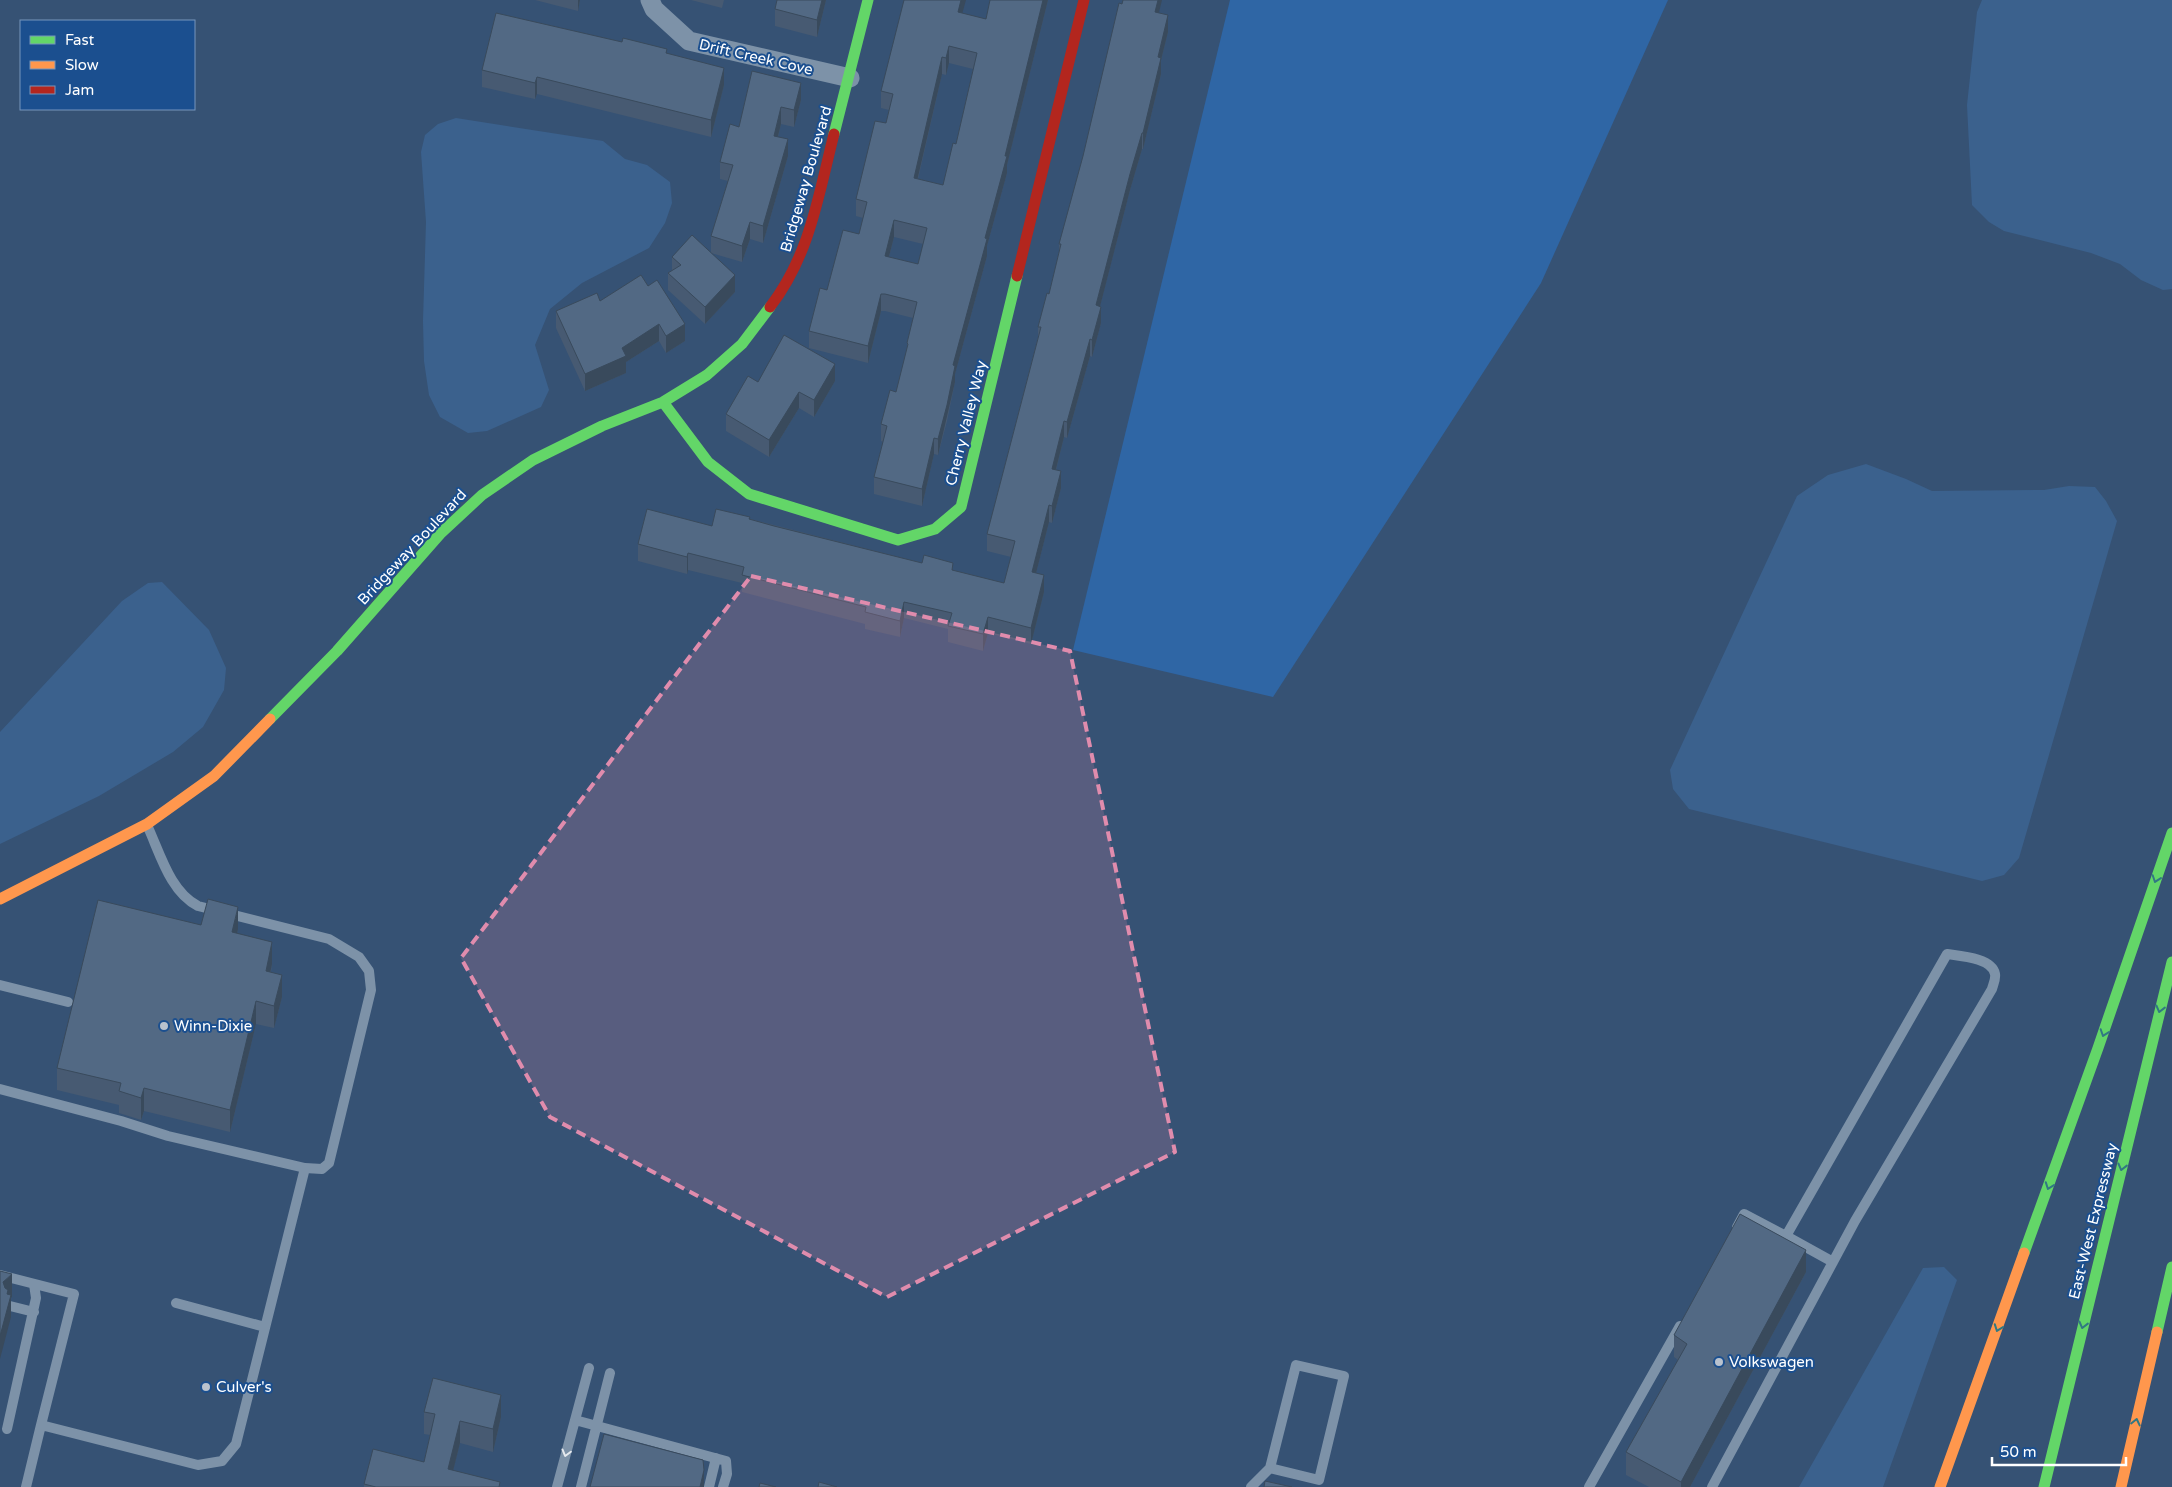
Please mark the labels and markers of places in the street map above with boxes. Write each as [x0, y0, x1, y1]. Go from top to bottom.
place label: Winn-Dixie [174, 1017, 252, 1035]
marker: Winn-Dixie [158, 1020, 170, 1032]
place label: Volkswagen [1729, 1353, 1814, 1371]
marker: Volkswagen [1713, 1356, 1725, 1368]
place label: Culver's [216, 1378, 272, 1396]
marker: Culver's [200, 1381, 212, 1393]

